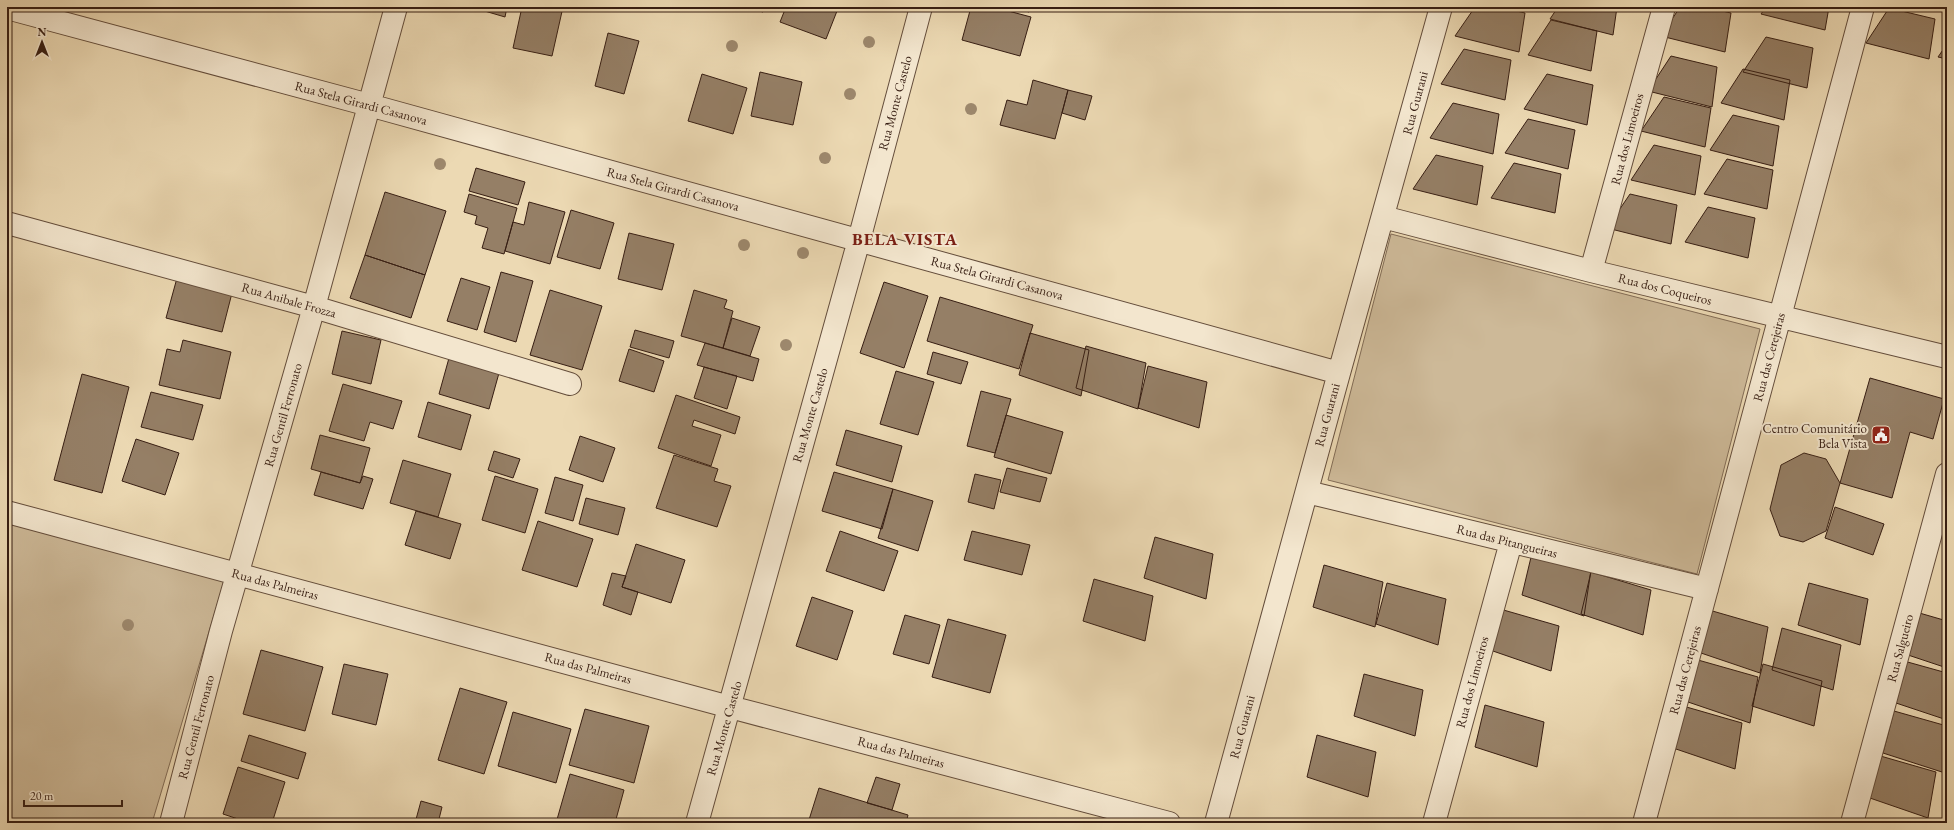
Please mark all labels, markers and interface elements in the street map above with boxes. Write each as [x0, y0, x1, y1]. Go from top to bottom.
north arrow [22, 22, 62, 62]
text: N [38, 25, 47, 39]
street label: Rua Monte Castelo [874, 54, 916, 152]
street label: Rua Guarani [1398, 69, 1432, 137]
street label: Rua Stela Girardi Casanova [293, 77, 430, 129]
street label: Rua dos Limoeiros [1607, 91, 1647, 187]
street label: Rua Stela Girardi Casanova [605, 163, 742, 215]
district label: BELA VISTA [852, 228, 958, 250]
street label: Rua Stela Girardi Casanova [929, 252, 1066, 304]
street label: Rua dos Coqueiros [1616, 269, 1714, 309]
street label: Rua Anibale Frozza [240, 278, 339, 322]
street label: Rua das Cerejeiras [1749, 311, 1789, 403]
street label: Rua Gentil Ferronato [260, 361, 306, 469]
street label: Rua Monte Castelo [788, 366, 832, 464]
street label: Rua Guarani [1310, 381, 1344, 449]
place label: Centro Comunitário Bela Vista [1762, 420, 1868, 452]
public building icon: Centro Comunitário Bela Vista [1870, 424, 1892, 446]
street label: Rua das Pitangueiras [1455, 520, 1559, 562]
street label: Rua das Palmeiras [230, 564, 320, 604]
street label: Rua Salgueiro [1883, 612, 1917, 684]
street label: Rua das Cerejeiras [1665, 624, 1705, 716]
street label: Rua dos Limoeiros [1452, 634, 1492, 730]
street label: Rua das Palmeiras [543, 648, 633, 688]
street label: Rua Gentil Ferronato [174, 673, 218, 781]
street label: Rua Monte Castelo [702, 679, 746, 777]
street label: Rua Guarani [1225, 693, 1259, 761]
street label: Rua das Palmeiras [856, 732, 946, 772]
scale bar [24, 782, 122, 808]
text: 20 m [30, 788, 54, 804]

